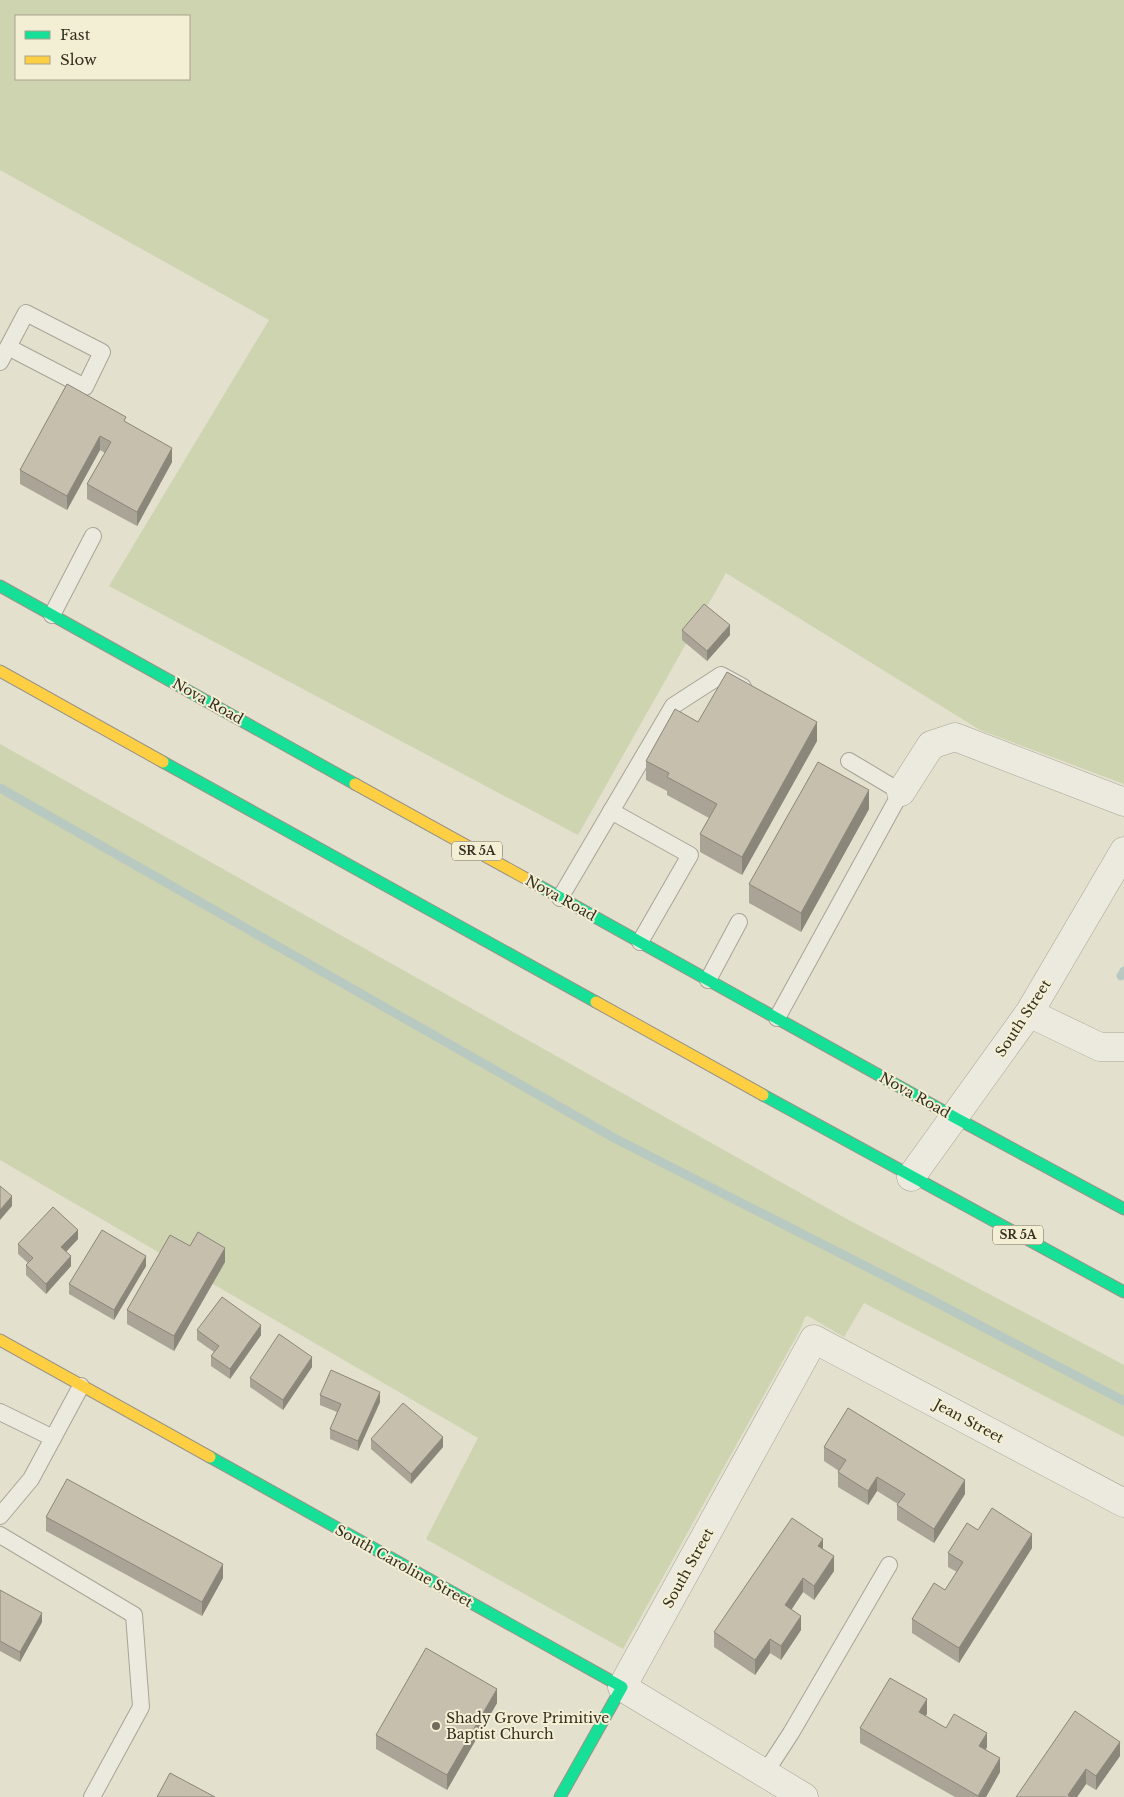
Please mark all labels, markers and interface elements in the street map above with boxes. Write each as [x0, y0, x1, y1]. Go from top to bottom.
legend [15, 15, 190, 80]
text: Fast [60, 25, 91, 44]
text: Slow [60, 50, 97, 69]
street label: Nova Road [169, 674, 247, 728]
road number: SR 5A [452, 841, 502, 860]
street label: Nova Road [522, 871, 600, 925]
street label: South Street [991, 975, 1055, 1060]
street label: Nova Road [876, 1068, 954, 1122]
road number: SR 5A [993, 1226, 1043, 1244]
street label: Jean Street [929, 1394, 1008, 1447]
street label: South Caroline Street [332, 1521, 476, 1612]
street label: South Street [659, 1524, 718, 1611]
place label: Shady Grove Primitive Baptist Church [446, 1709, 609, 1743]
marker: Shady Grove Primitive Baptist Church [430, 1720, 442, 1732]

